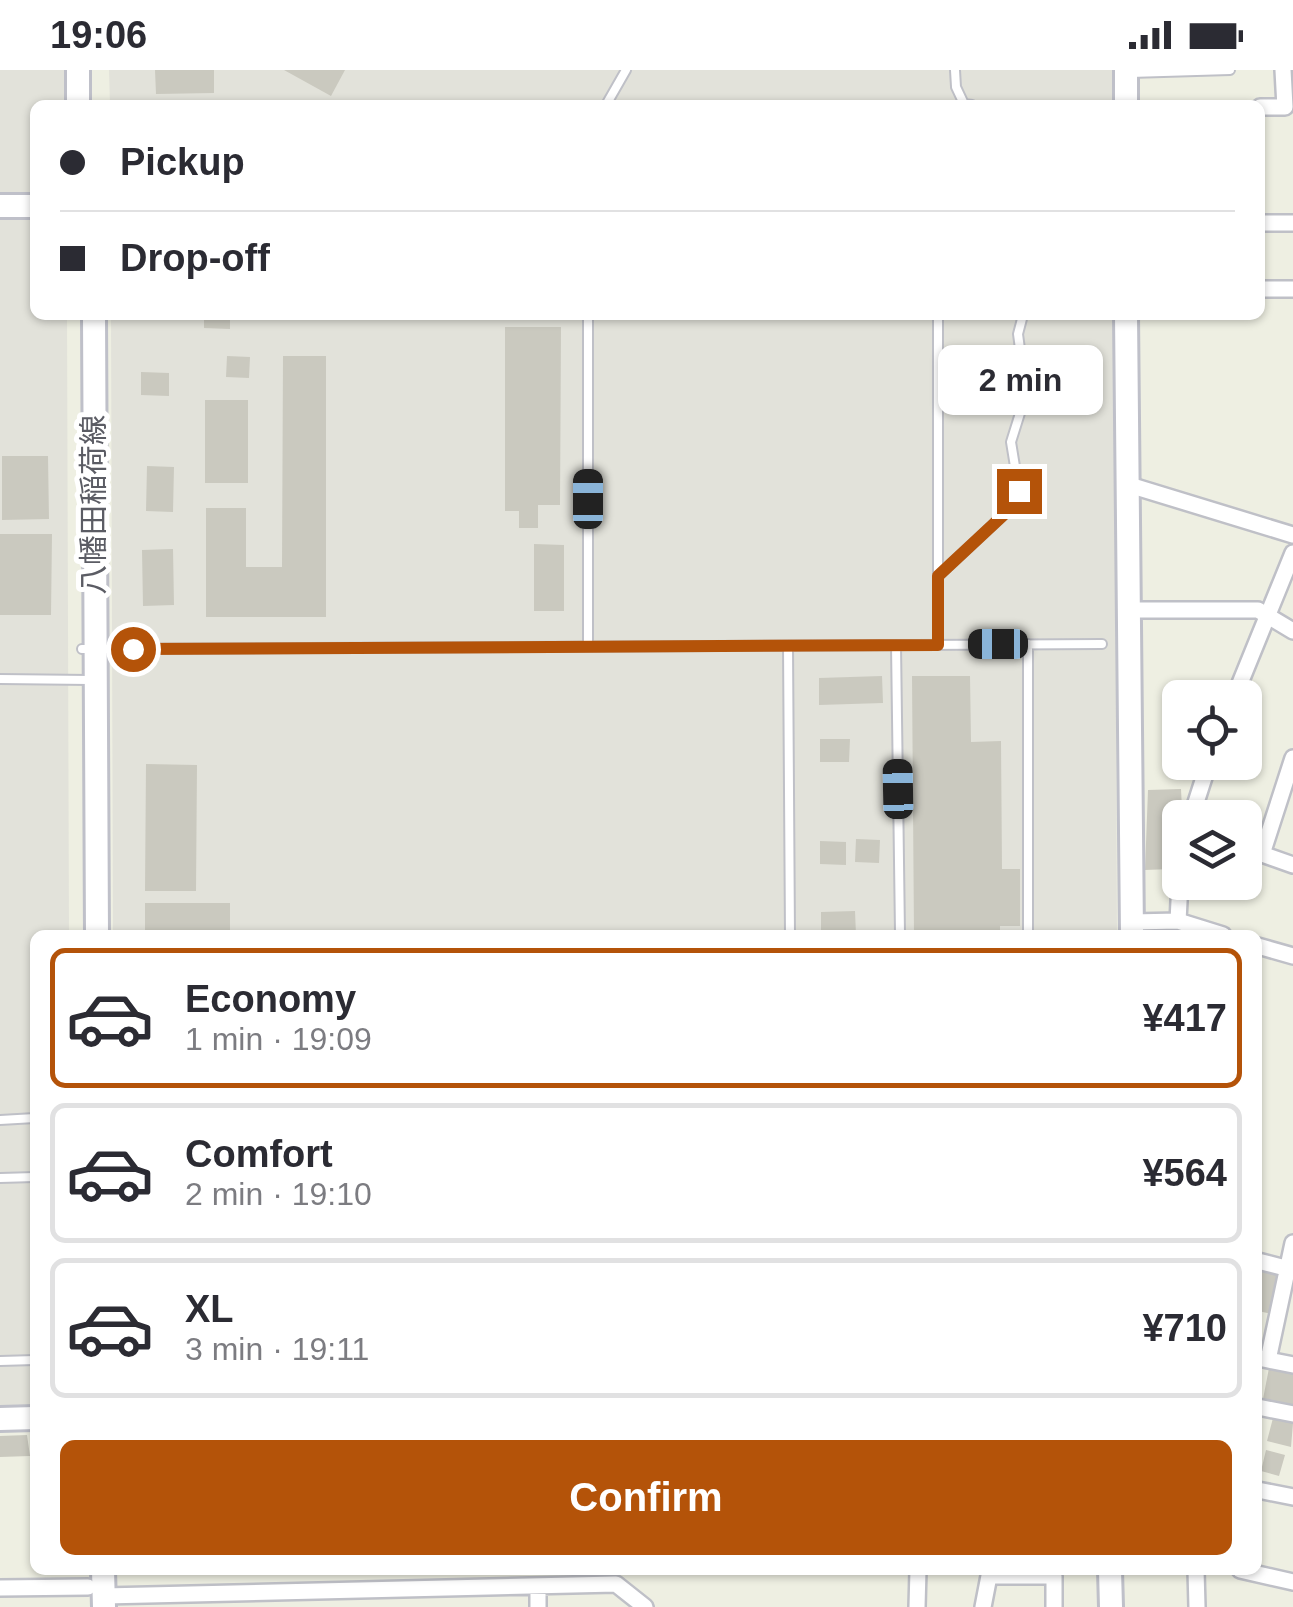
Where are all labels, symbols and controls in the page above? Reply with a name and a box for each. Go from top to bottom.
text: 19:06 [50,14,147,56]
text: Pickup [120,141,245,183]
text: Drop-off [120,237,270,279]
callout: 2 min [936,346,1102,416]
text: 2 min [979,362,1062,398]
street label: 八幡田稲荷線 [77,415,110,595]
car [573,469,603,529]
route end [997,469,1042,514]
route start [111,627,156,672]
car [968,629,1028,659]
map controls [1162,680,1262,900]
button: locate [1162,680,1262,780]
car [882,759,914,819]
button: layers [1162,800,1262,900]
icon: car [65,973,155,1063]
text: Economy [185,978,356,1020]
text: ¥417 [1142,997,1227,1039]
text: 1 min · 19:09 [185,1021,372,1057]
icon: car [65,1128,155,1218]
text: Comfort [185,1133,333,1175]
text: ¥564 [1142,1152,1227,1194]
text: 2 min · 19:10 [185,1176,372,1212]
icon: car [65,1283,155,1373]
text: XL [185,1288,234,1330]
text: ¥710 [1142,1307,1227,1349]
text: 3 min · 19:11 [185,1331,369,1367]
button: Confirm [60,1440,1232,1555]

